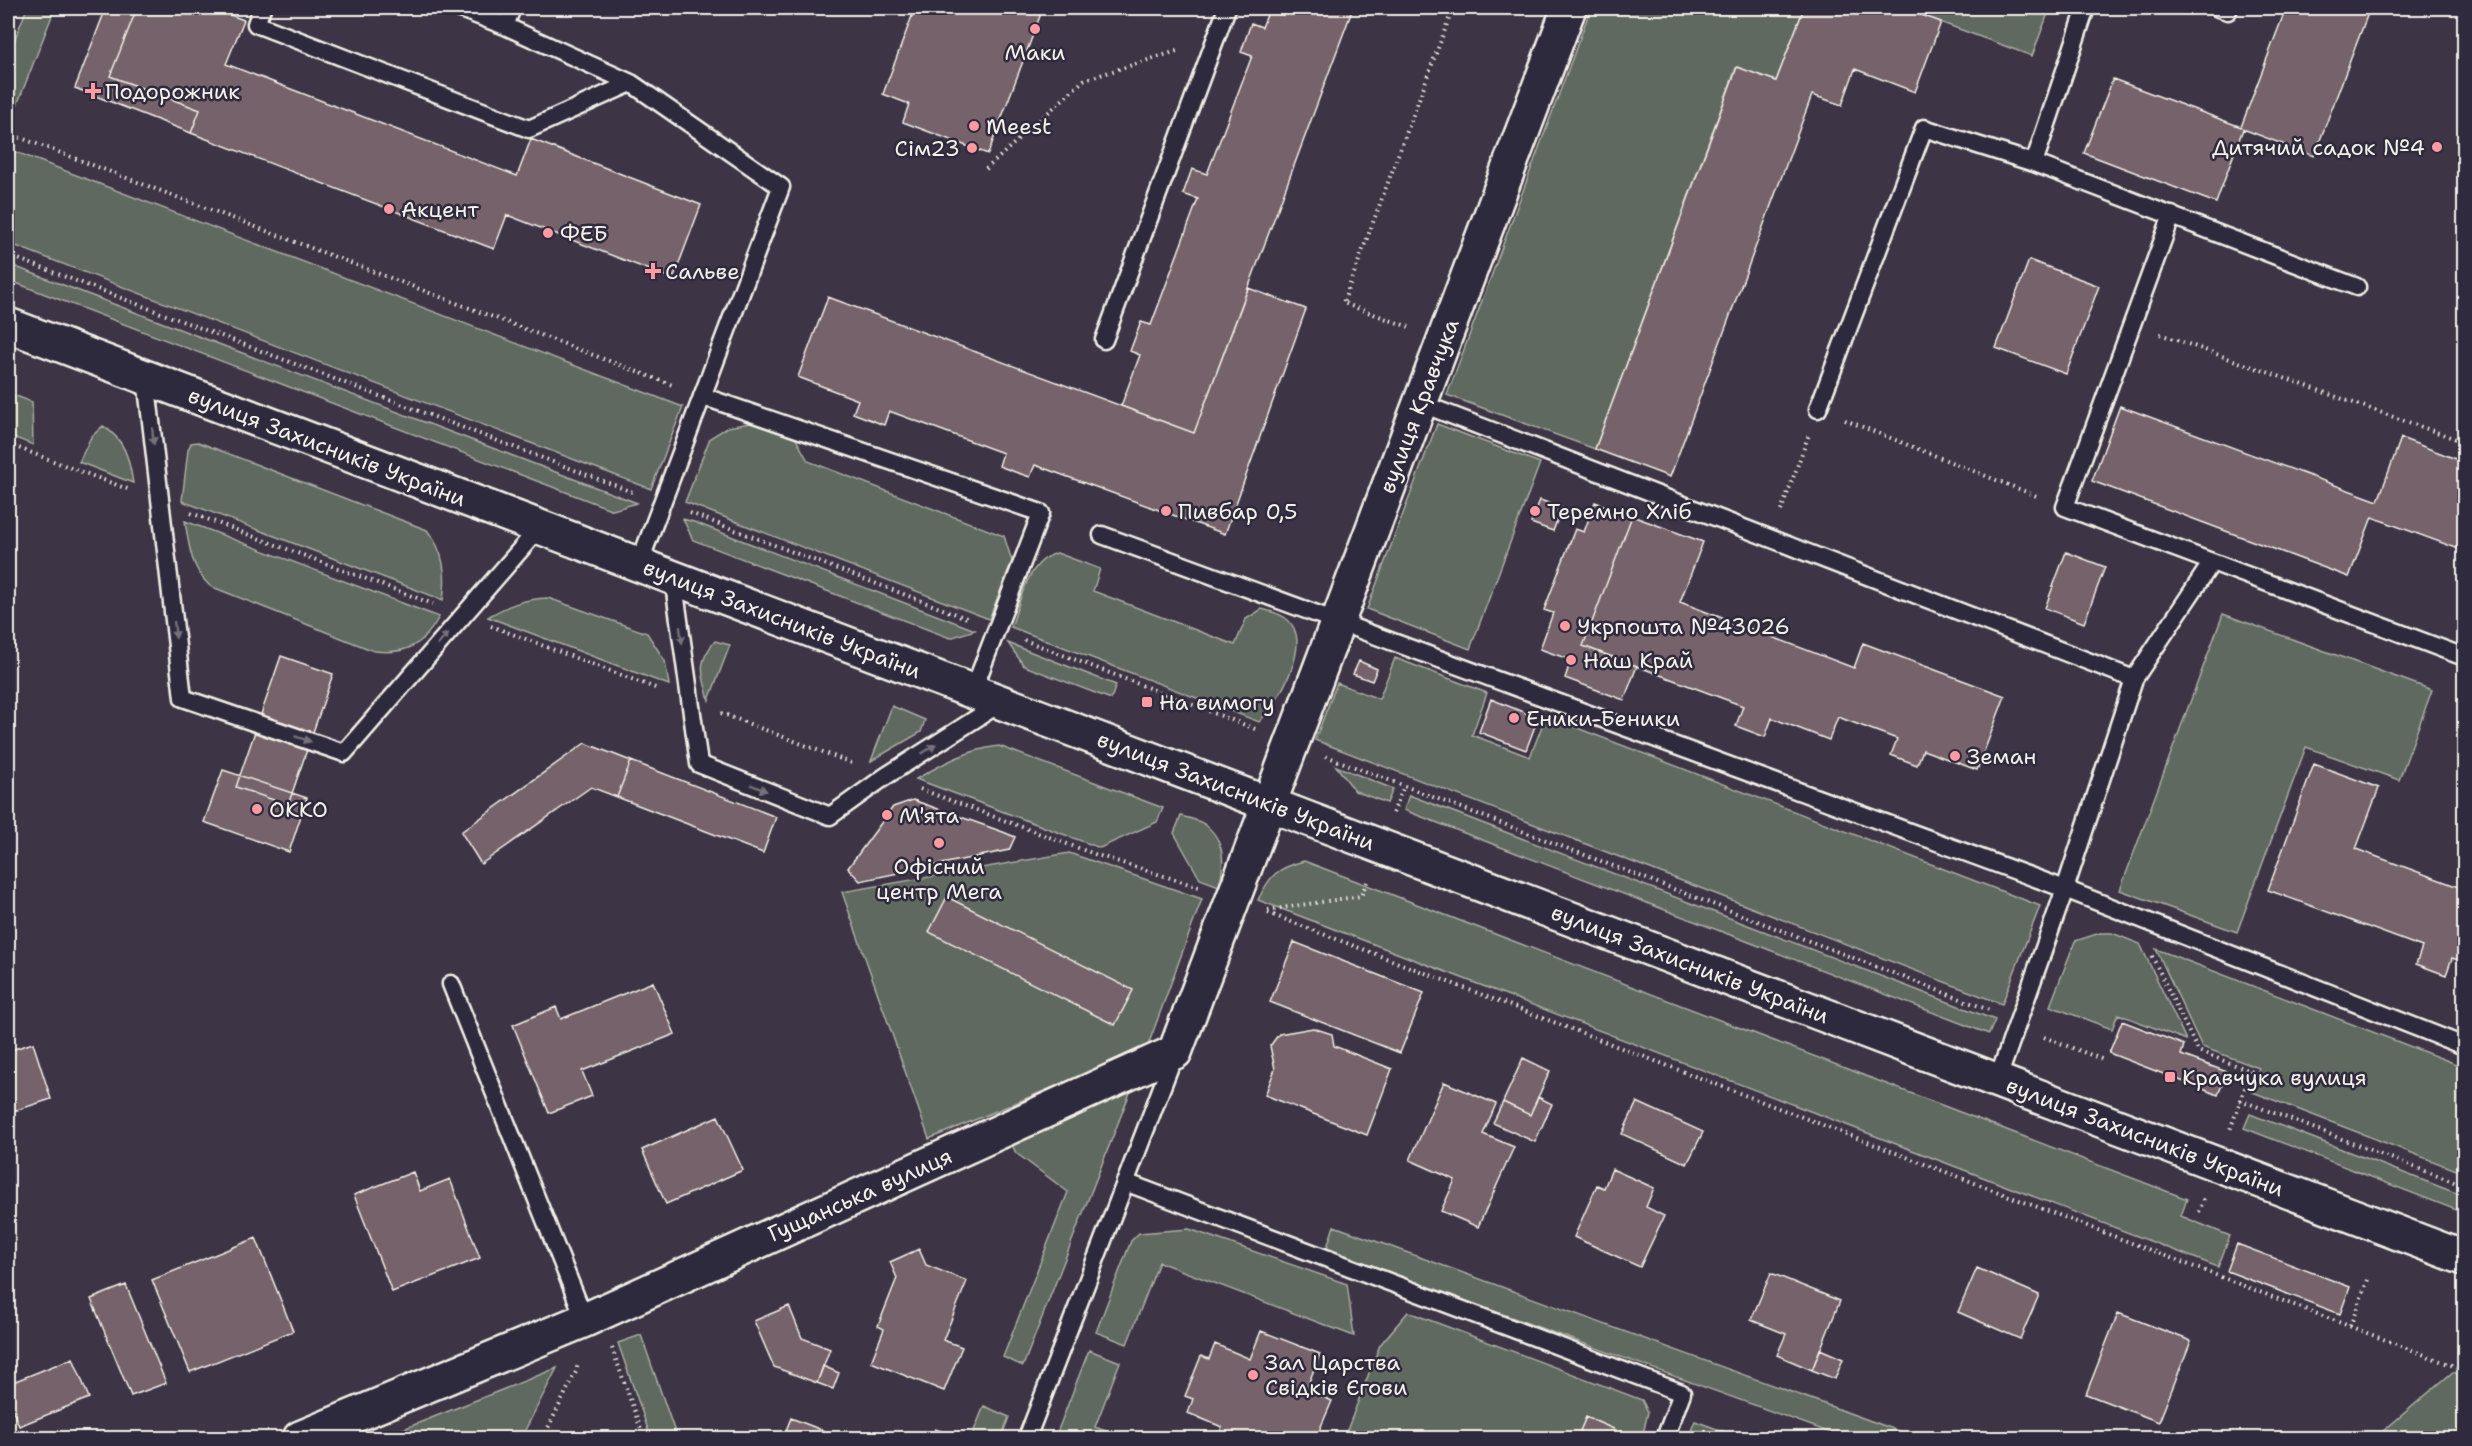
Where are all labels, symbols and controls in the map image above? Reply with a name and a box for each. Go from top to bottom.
marker: Маки [1028,22,1042,36]
place label: Маки [1005,38,1065,67]
place label: Подорожник [105,77,240,106]
marker: Подорожник [86,84,100,98]
place label: Meest [986,112,1052,141]
marker: Meest [967,119,981,133]
place label: Дитячий садок №4 [2212,133,2425,162]
place label: Сім23 [895,134,960,163]
marker: Дитячий садок №4 [2430,140,2444,154]
marker: Сім23 [965,141,979,155]
place label: Акцент [401,195,479,224]
marker: Акцент [382,202,396,216]
place label: ФЕБ [560,219,608,248]
marker: ФЕБ [541,226,555,240]
place label: Сальве [665,257,740,286]
marker: Сальве [646,264,660,278]
street label: вулиця Кравчука [1372,314,1466,497]
street label: вулиця Захисників України [184,381,470,513]
one-way arrow [148,427,158,446]
place label: Пивбар 0,5 [1178,497,1297,526]
place label: Теремно Хліб [1547,497,1692,526]
marker: Пивбар 0,5 [1159,504,1173,518]
marker: Теремно Хліб [1528,504,1542,518]
street label: вулиця Захисників України [639,553,925,685]
place label: Укрпошта №43026 [1577,612,1790,641]
marker: Укрпошта №43026 [1558,619,1572,633]
one-way arrow [170,621,180,640]
one-way arrow [677,626,686,645]
one-way arrow [436,632,449,647]
place label: Наш Край [1583,646,1693,675]
marker: Наш Край [1564,653,1578,667]
place label: На вимогу [1159,688,1275,717]
marker: На вимогу [1140,695,1154,709]
place label: Еники-Беники [1526,704,1680,733]
marker: Еники-Беники [1507,711,1521,725]
street label: вулиця Захисників України [1093,725,1379,857]
one-way arrow [294,735,312,744]
place label: Земан [1967,742,2036,771]
one-way arrow [920,743,937,754]
marker: Земан [1948,749,1962,763]
one-way arrow [751,783,769,793]
place label: ОККО [269,795,328,824]
place label: М'ята [899,801,960,830]
marker: ОККО [250,802,264,816]
marker: М'ята [880,808,894,822]
marker: Офісний центр Мега [932,836,946,850]
place label: Офісний центр Мега [876,852,1002,906]
street label: вулиця Захисників України [1547,898,1833,1030]
place label: Кравчука вулиця [2182,1063,2367,1092]
marker: Кравчука вулиця [2163,1070,2177,1084]
street label: вулиця Захисників України [2002,1071,2288,1203]
street label: Гущанська вулиця [763,1141,957,1249]
place label: Зал Царства Свідків Єгови [1265,1348,1407,1402]
marker: Зал Царства Свідків Єгови [1246,1368,1260,1382]

